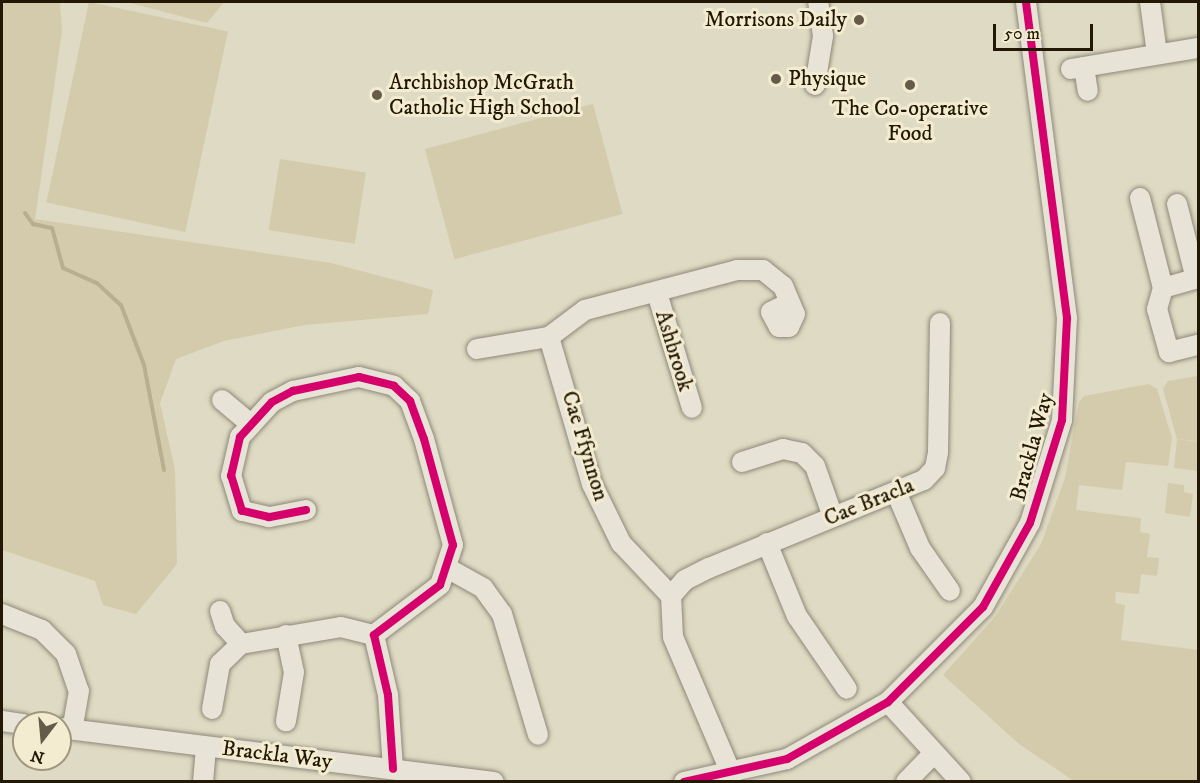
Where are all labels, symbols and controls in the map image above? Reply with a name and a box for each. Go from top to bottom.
place label: Morrisons Daily [705,7,847,33]
scale bar [996,12,1096,50]
marker: Morrisons Daily [852,13,866,27]
text: 50 m [1004,23,1040,45]
place label: Physique [788,66,866,92]
place label: Archbishop McGrath Catholic High School [389,69,580,120]
marker: Physique [769,72,783,86]
marker: The Co-operative Food [903,78,917,92]
marker: Archbishop McGrath Catholic High School [370,88,384,102]
place label: The Co-operative Food [832,95,988,146]
street label: Ashbrook [649,307,699,395]
street label: Cae Ffynnon [556,388,614,504]
street label: Brackla Way [1005,390,1059,504]
street label: Cae Bracla [820,472,918,532]
north arrow [12,711,72,771]
street label: Brackla Way [220,735,334,775]
text: N [29,745,47,768]

